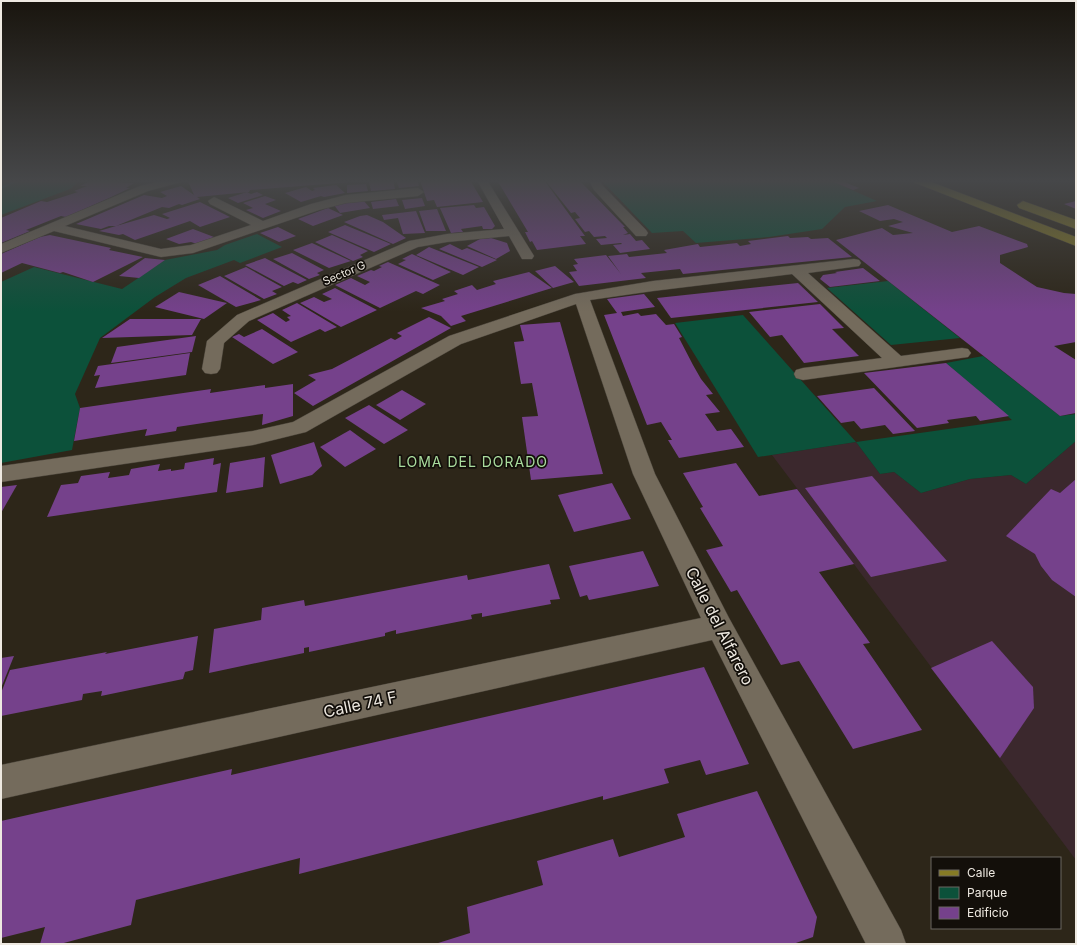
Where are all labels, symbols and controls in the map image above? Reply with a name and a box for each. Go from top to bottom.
street label: Sector G [320,258,368,288]
district label: LOMA DEL DORADO [398,453,548,470]
street label: Calle del Alfarero [682,564,758,688]
street label: Calle 74 F [321,686,399,722]
legend [931,857,1061,929]
text: Calle [967,865,995,880]
text: Parque [967,885,1007,900]
text: Edificio [967,905,1009,920]

